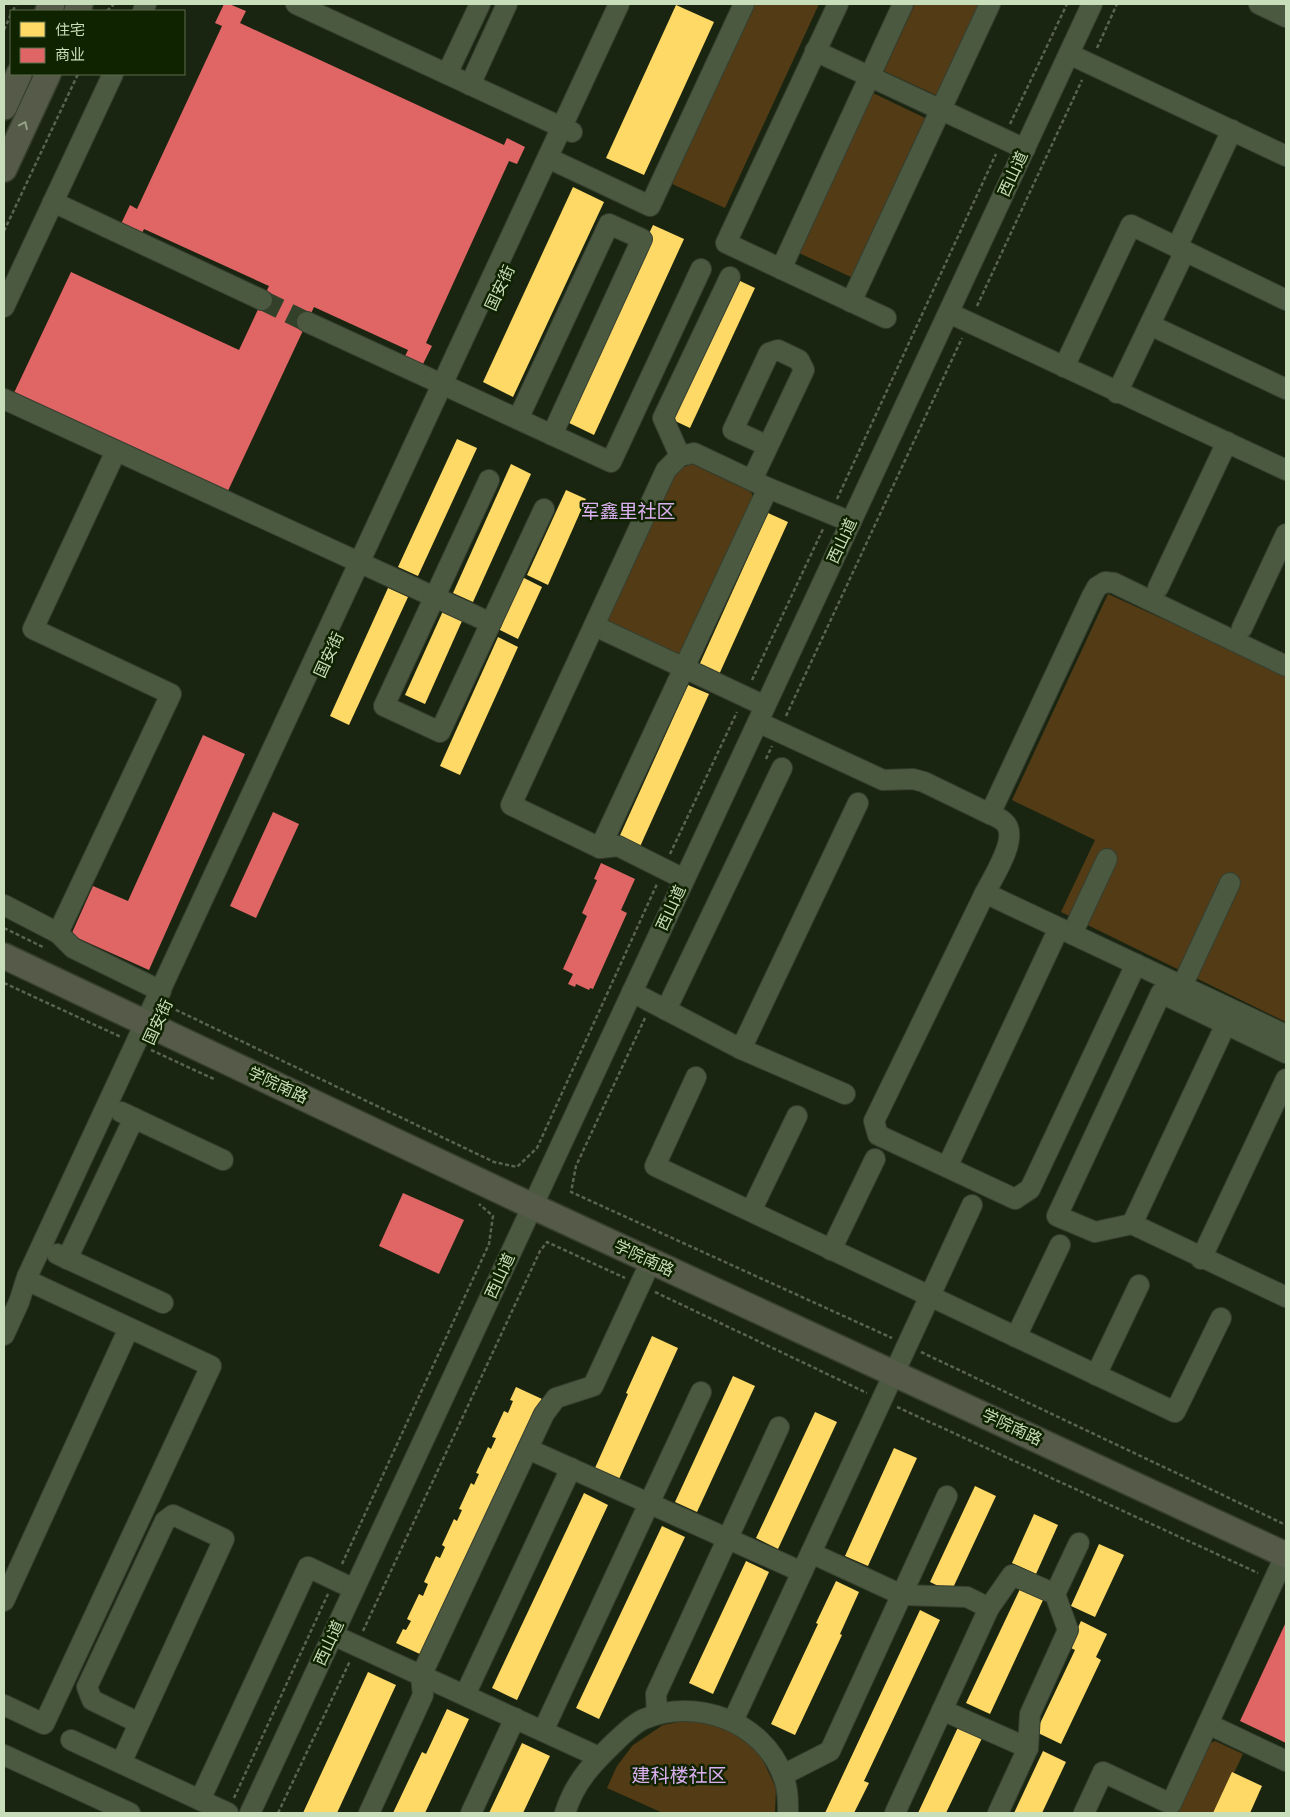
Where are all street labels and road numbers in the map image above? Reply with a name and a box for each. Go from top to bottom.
street label: 西山道 [994,148,1032,200]
street label: 国安街 [481,262,519,314]
street label: 西山道 [823,515,861,567]
street label: 国安街 [310,629,348,681]
street label: 西山道 [652,882,690,934]
street label: 国安街 [139,996,177,1048]
street label: 学院南路 [245,1063,311,1107]
street label: 学院南路 [611,1236,677,1280]
street label: 西山道 [481,1250,519,1302]
street label: 学院南路 [979,1405,1045,1449]
street label: 西山道 [310,1617,348,1669]

